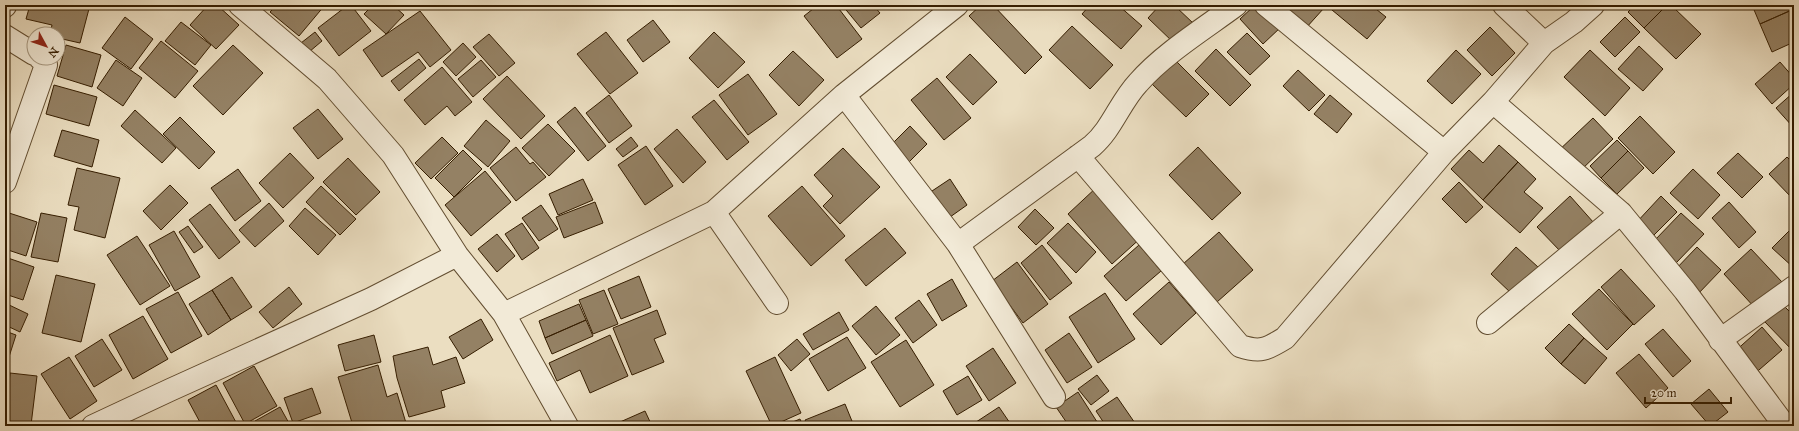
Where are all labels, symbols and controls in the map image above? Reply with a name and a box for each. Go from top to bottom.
north arrow [26,26,66,66]
text: N [45,44,61,60]
scale bar [1645,379,1731,405]
text: 20 m [1651,386,1677,400]

